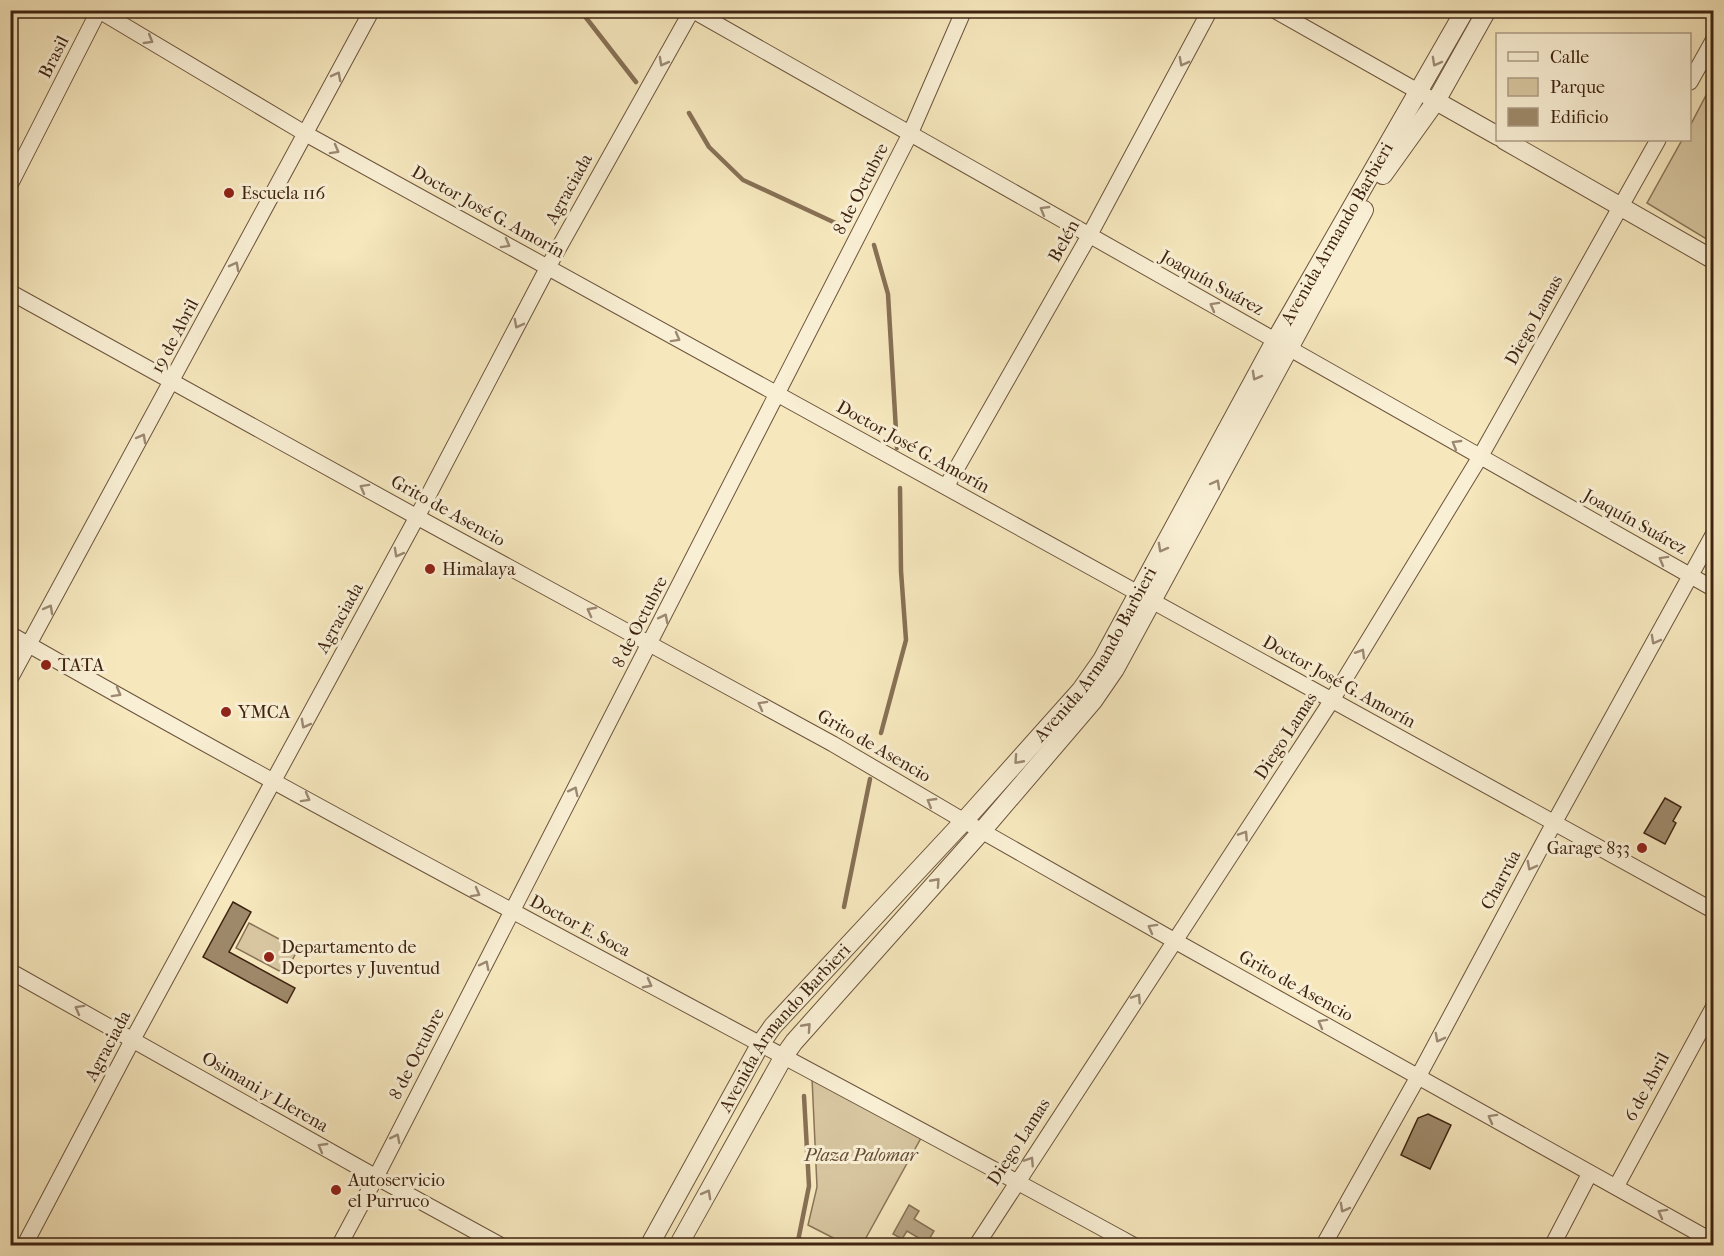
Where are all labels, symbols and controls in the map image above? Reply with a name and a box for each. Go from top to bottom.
street label: Brasil [35,32,73,82]
one-way arrow [143,33,153,45]
legend [1496,33,1691,141]
text: Calle [1550,47,1589,68]
one-way arrow [659,55,670,66]
one-way arrow [1432,55,1444,66]
one-way arrow [1179,56,1190,66]
one-way arrow [330,72,341,82]
text: Parque [1550,77,1605,98]
text: Edificio [1550,107,1608,128]
street label: Avenida Armando Barbieri [1276,138,1398,329]
street label: 8 de Octubre [829,140,893,238]
one-way arrow [329,143,339,154]
street label: Agraciada [541,150,597,229]
street label: Doctor José G. Amorín [408,161,569,263]
place label: Escuela 116 [241,183,325,204]
marker: Escuela 116 [222,186,236,200]
one-way arrow [1040,206,1050,217]
street label: Belén [1044,216,1084,266]
one-way arrow [499,237,510,248]
street label: Joaquín Suárez [1155,245,1267,320]
one-way arrow [228,262,239,272]
street label: Diego Lamas [1501,271,1567,369]
street label: 19 de Abril [147,295,203,377]
one-way arrow [1209,302,1220,313]
one-way arrow [514,318,525,328]
one-way arrow [670,331,681,342]
one-way arrow [1252,370,1263,381]
street label: Doctor José G. Amorín [833,396,994,498]
one-way arrow [135,434,146,444]
one-way arrow [1452,439,1462,451]
street label: Grito de Asencio [387,471,509,551]
one-way arrow [1209,480,1220,490]
one-way arrow [360,484,370,495]
street label: Joaquín Suárez [1578,484,1690,559]
one-way arrow [1158,541,1169,552]
one-way arrow [394,546,405,557]
one-way arrow [1658,556,1669,567]
place label: Himalaya [442,559,516,580]
marker: Himalaya [423,562,437,576]
street label: Avenida Armando Barbieri [1029,563,1161,747]
street label: 8 de Octubre [608,573,672,671]
street label: Agraciada [312,579,368,658]
one-way arrow [42,605,53,615]
one-way arrow [587,607,597,618]
one-way arrow [656,613,668,624]
street label: Doctor José G. Amorín [1259,631,1420,733]
one-way arrow [1651,634,1662,644]
one-way arrow [1353,649,1365,659]
place label: TATA [58,655,105,676]
marker: TATA [39,658,53,672]
one-way arrow [110,686,121,697]
street label: Diego Lamas [1250,688,1322,783]
one-way arrow [758,700,768,712]
place label: YMCA [237,702,291,723]
marker: YMCA [219,705,233,719]
street label: Grito de Asencio [814,705,934,787]
one-way arrow [301,717,312,728]
one-way arrow [1014,753,1025,764]
one-way arrow [567,787,578,798]
one-way arrow [299,791,310,802]
one-way arrow [927,798,937,809]
one-way arrow [1237,831,1248,842]
place label: Garage 833 [1547,838,1630,859]
marker: Garage 833 [1635,841,1649,855]
street label: Charrúa [1477,846,1526,913]
one-way arrow [1527,860,1538,870]
one-way arrow [929,878,940,889]
one-way arrow [470,886,480,897]
street label: Doctor E. Soca [526,891,634,962]
one-way arrow [1148,924,1158,935]
place label: Departamento de Deportes y Juventud [281,937,440,979]
street label: Avenida Armando Barbieri [714,939,855,1116]
street label: Grito de Asencio [1235,946,1357,1026]
marker: Departamento de Deportes y Juventud [262,950,276,964]
one-way arrow [478,960,489,971]
one-way arrow [642,977,653,988]
one-way arrow [1130,994,1141,1005]
one-way arrow [75,1005,85,1016]
street label: 8 de Octubre [385,1005,449,1103]
street label: Agraciada [80,1006,136,1086]
one-way arrow [1318,1019,1328,1030]
one-way arrow [800,1024,811,1034]
one-way arrow [1435,1032,1446,1042]
street label: Osimani y Llerena [198,1047,332,1137]
street label: 6 de Abril [1620,1049,1674,1125]
street label: Diego Lamas [983,1094,1055,1189]
one-way arrow [1488,1114,1498,1125]
one-way arrow [389,1134,400,1145]
one-way arrow [318,1142,328,1154]
park label: Plaza Palomar [803,1145,920,1166]
one-way arrow [1022,1156,1033,1167]
place label: Autoservicio el Purruco [347,1170,445,1212]
marker: Autoservicio el Purruco [329,1183,343,1197]
one-way arrow [700,1190,711,1201]
one-way arrow [1340,1202,1351,1212]
one-way arrow [1658,1209,1669,1220]

